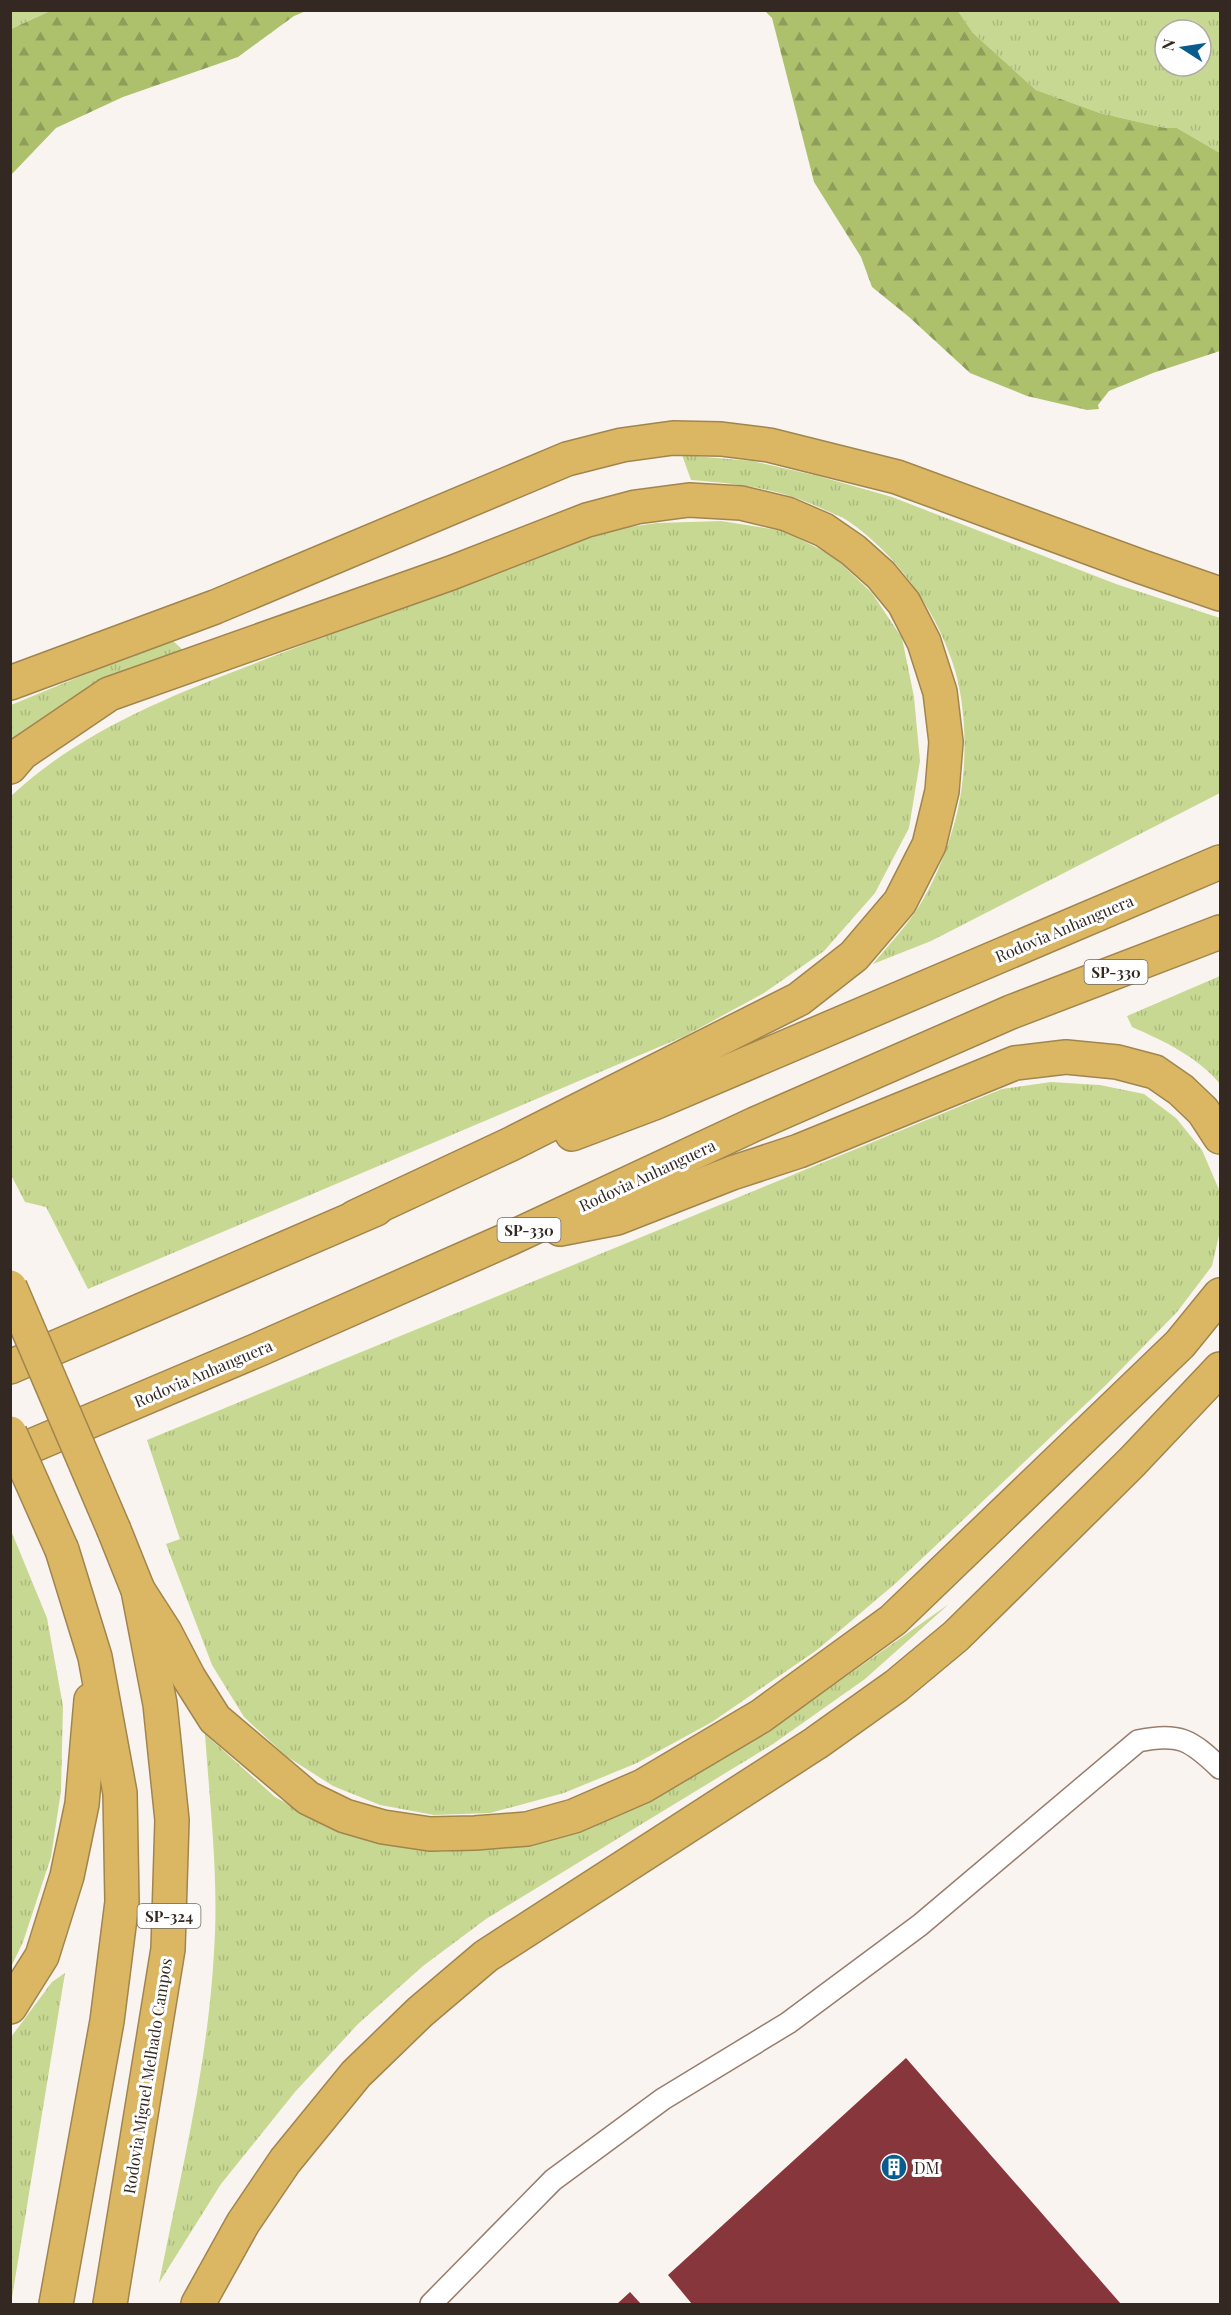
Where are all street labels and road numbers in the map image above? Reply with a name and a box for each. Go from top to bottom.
street label: Rodovia Anhanguera [992,889,1136,967]
road number: SP-330 [1084,960,1148,984]
street label: Rodovia Anhanguera [575,1134,719,1216]
road number: SP-330 [498,1218,560,1242]
street label: Rodovia Anhanguera [131,1334,275,1412]
road number: SP-324 [138,1904,201,1928]
street label: Rodovia Miguel Melhado Campos [118,1957,176,2195]

